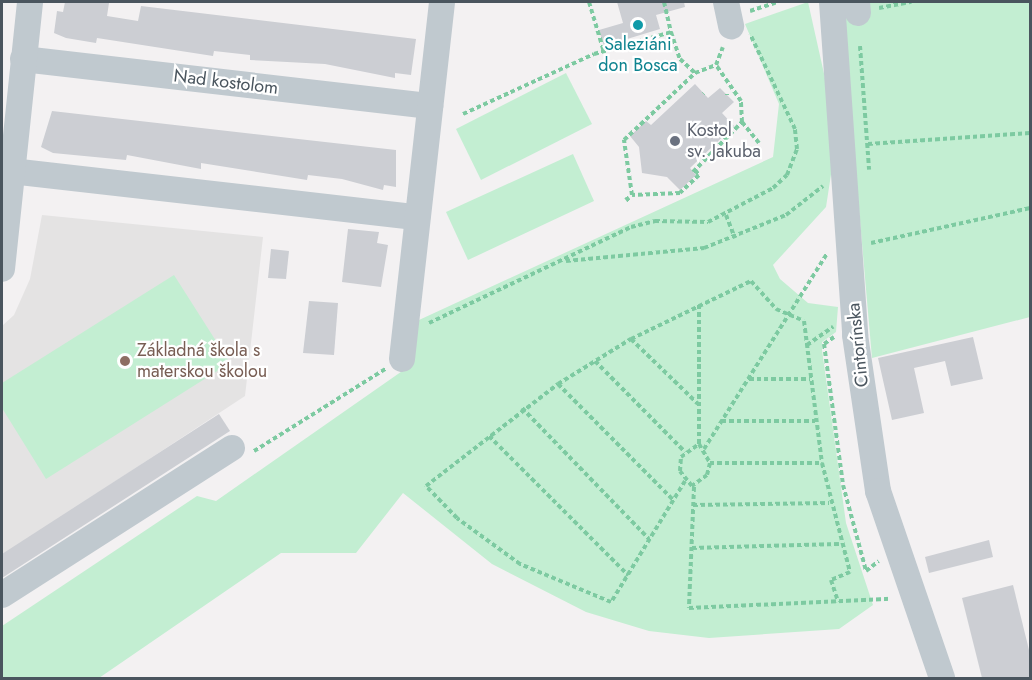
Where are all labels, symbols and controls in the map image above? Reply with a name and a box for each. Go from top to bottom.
marker: Saleziáni don Bosca [631,18,645,32]
place label: Saleziáni don Bosca [598,34,678,76]
street label: Nad kostolom [172,65,280,99]
place label: Kostol sv. Jakuba [687,120,761,162]
marker: Kostol sv. Jakuba [668,134,682,148]
street label: Cintorínska [843,302,873,388]
place label: Základná škola s materskou školou [137,340,267,382]
marker: Základná škola s materskou školou [118,354,132,368]

